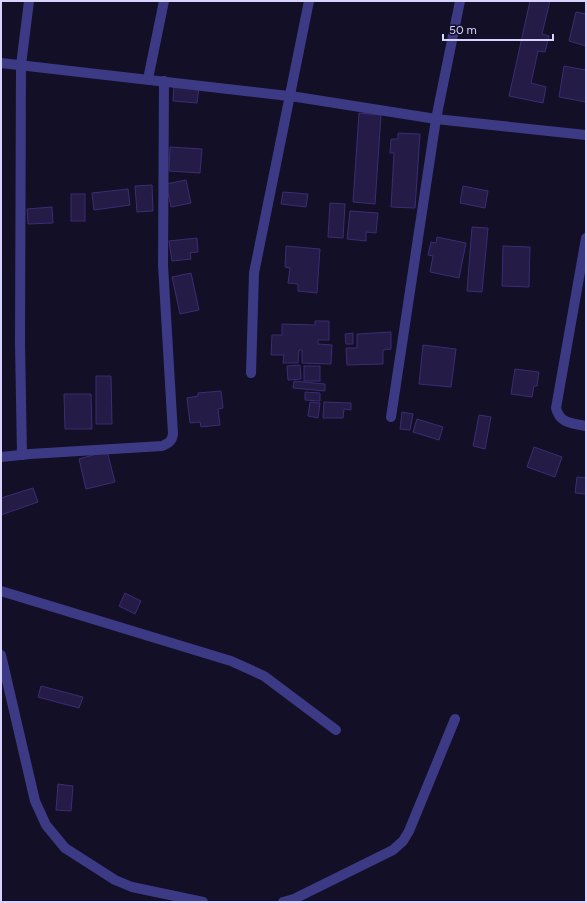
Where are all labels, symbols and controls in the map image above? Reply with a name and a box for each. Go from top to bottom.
scale bar [443,16,553,42]
text: 50 m [449,23,477,37]

